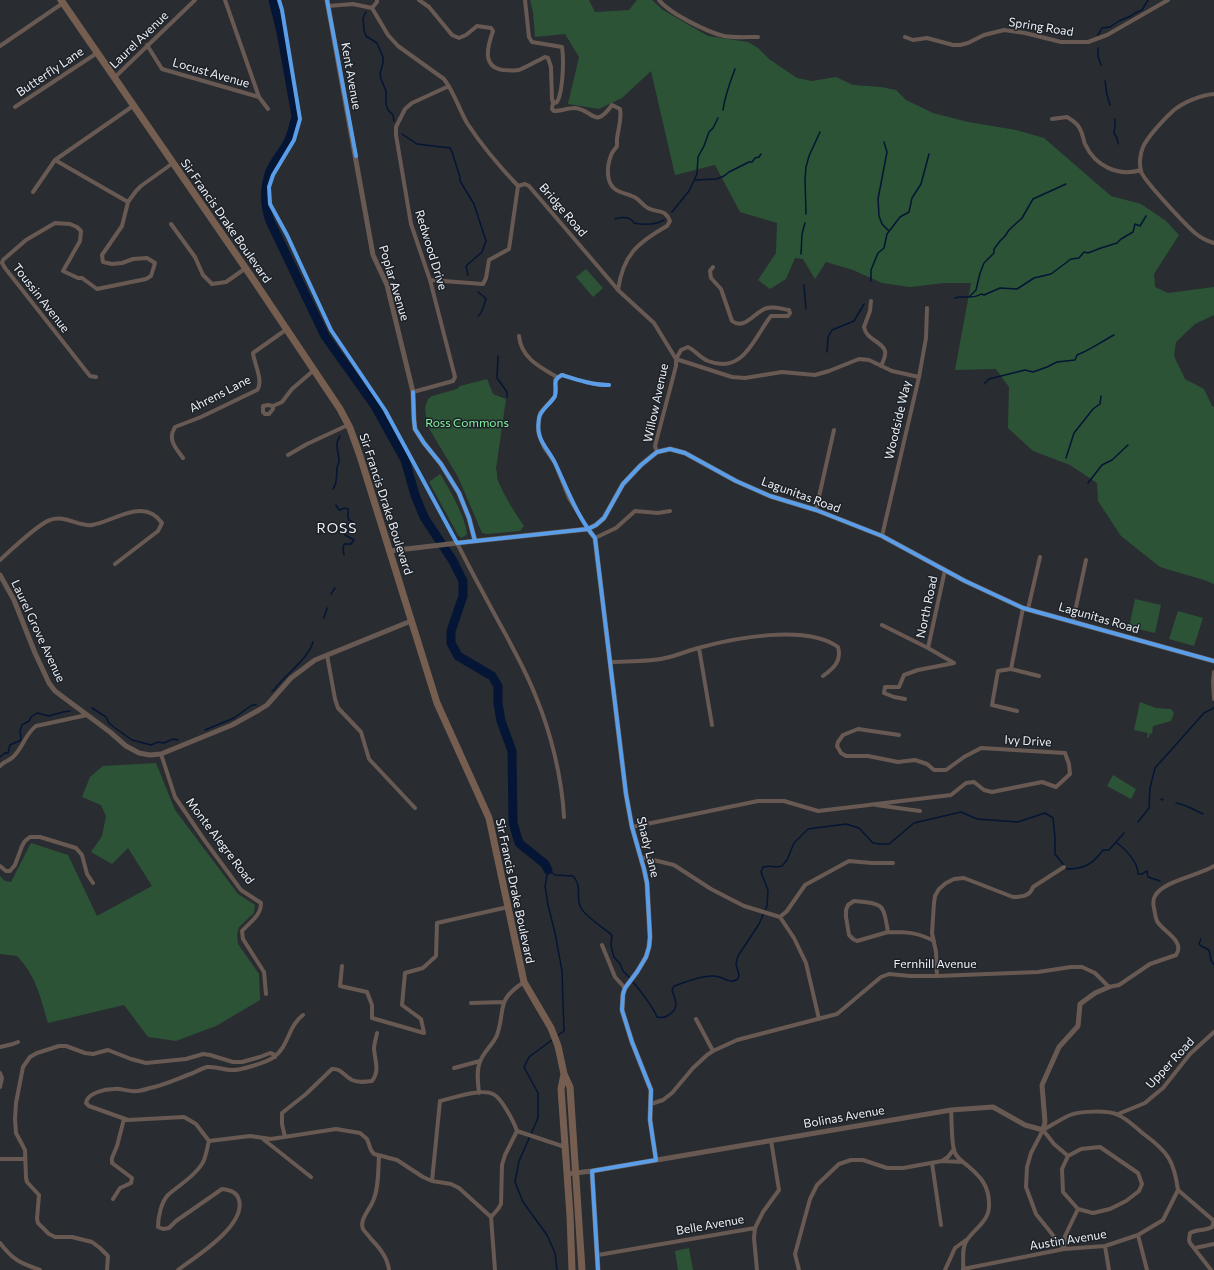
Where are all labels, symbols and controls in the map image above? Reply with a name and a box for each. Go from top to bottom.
street label: Laurel Avenue [107,8,171,72]
street label: Spring Road [1007,15,1075,39]
street label: Kent Avenue [338,41,364,111]
street label: Butterfly Lane [14,44,86,100]
street label: Locust Avenue [171,55,251,91]
street label: Sir Francis Drake Boulevard [178,156,274,286]
street label: Bridge Road [536,181,590,239]
street label: Redwood Drive [412,208,450,292]
street label: Poplar Avenue [376,244,412,322]
street label: Toussin Avenue [10,261,72,335]
street label: Willow Avenue [641,362,671,444]
street label: Ahrens Lane [187,372,253,416]
street label: Woodside Way [882,379,914,461]
park label: Ross Commons [425,416,509,430]
street label: Sir Francis Drake Boulevard [356,431,416,577]
street label: Lagunitas Road [759,474,843,516]
district label: ROSS [316,520,358,536]
street label: North Road [913,575,941,639]
street label: Laurel Grove Avenue [8,578,68,684]
street label: Lagunitas Road [1057,600,1141,636]
street label: Ivy Drive [1004,733,1052,749]
street label: Monte Alegre Road [183,795,257,887]
street label: Shady Lane [634,815,662,879]
street label: Sir Francis Drake Boulevard [493,817,537,965]
street label: Fernhill Avenue [894,957,976,971]
street label: Upper Road [1143,1035,1197,1091]
street label: Bolinas Avenue [802,1103,886,1131]
street label: Belle Avenue [675,1212,745,1238]
street label: Austin Avenue [1029,1227,1107,1253]

